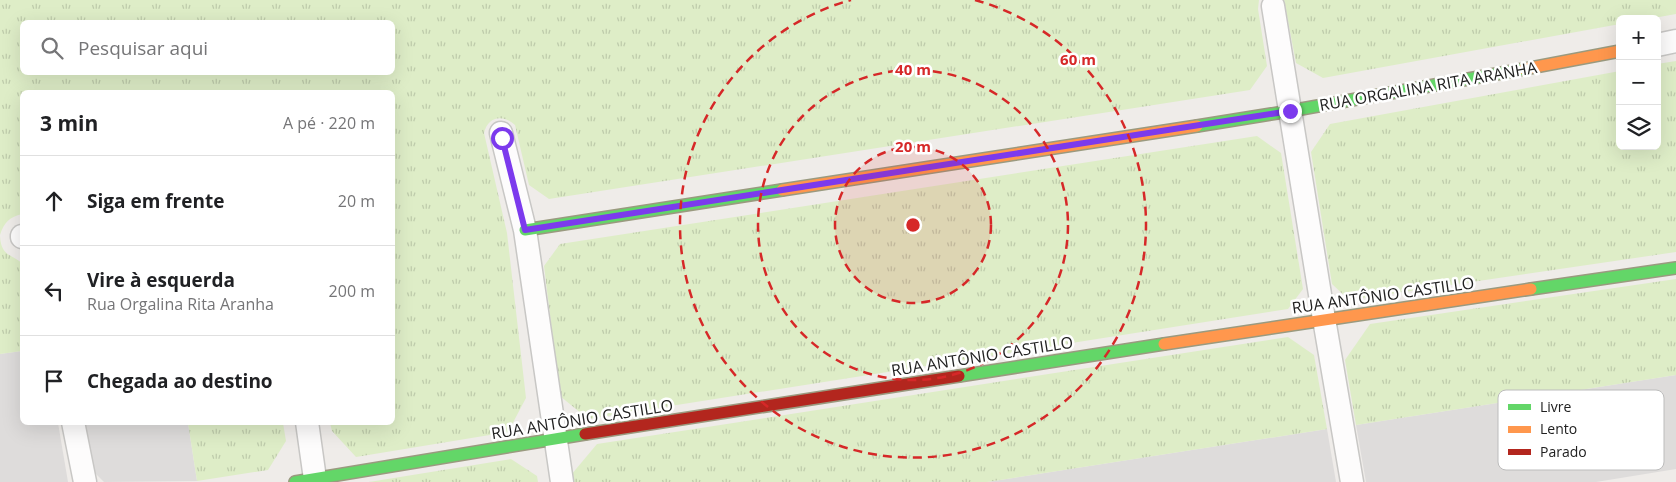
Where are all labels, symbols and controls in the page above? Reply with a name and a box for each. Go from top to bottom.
map controls [1616,15,1661,150]
button: + [1616,15,1661,60]
search box [20,20,395,75]
icon: search [38,34,66,62]
text: Pesquisar aqui [78,35,208,61]
text: 60 m [1060,49,1096,69]
street label: RUA ORGALINA RITA ARANHA [1317,56,1539,116]
text: 40 m [895,59,931,79]
button: − [1616,60,1661,105]
route end [1279,100,1302,123]
button: layers [1616,105,1661,150]
text: 3 min [40,109,98,137]
text: A pé · 220 m [283,112,375,134]
route start [491,127,514,150]
text: 20 m [895,136,931,156]
icon: ahead [40,187,68,215]
text: Siga em frente [87,188,224,214]
text: 20 m [338,190,375,212]
centre of rings [904,216,922,234]
text: Vire à esquerda [87,267,235,293]
street label: RUA ANTÔNIO CASTILLO [1290,271,1476,319]
icon: left [40,277,68,305]
text: 200 m [329,280,375,302]
text: Rua Orgalina Rita Aranha [87,293,274,315]
street label: RUA ANTÔNIO CASTILLO [890,331,1074,381]
icon: arrive [40,367,68,395]
text: Chegada ao destino [87,368,273,394]
legend [1498,390,1664,470]
street label: RUA ANTÔNIO CASTILLO [490,394,674,444]
text: Livre [1540,397,1572,416]
text: Lento [1540,419,1577,438]
text: Parado [1540,442,1587,461]

